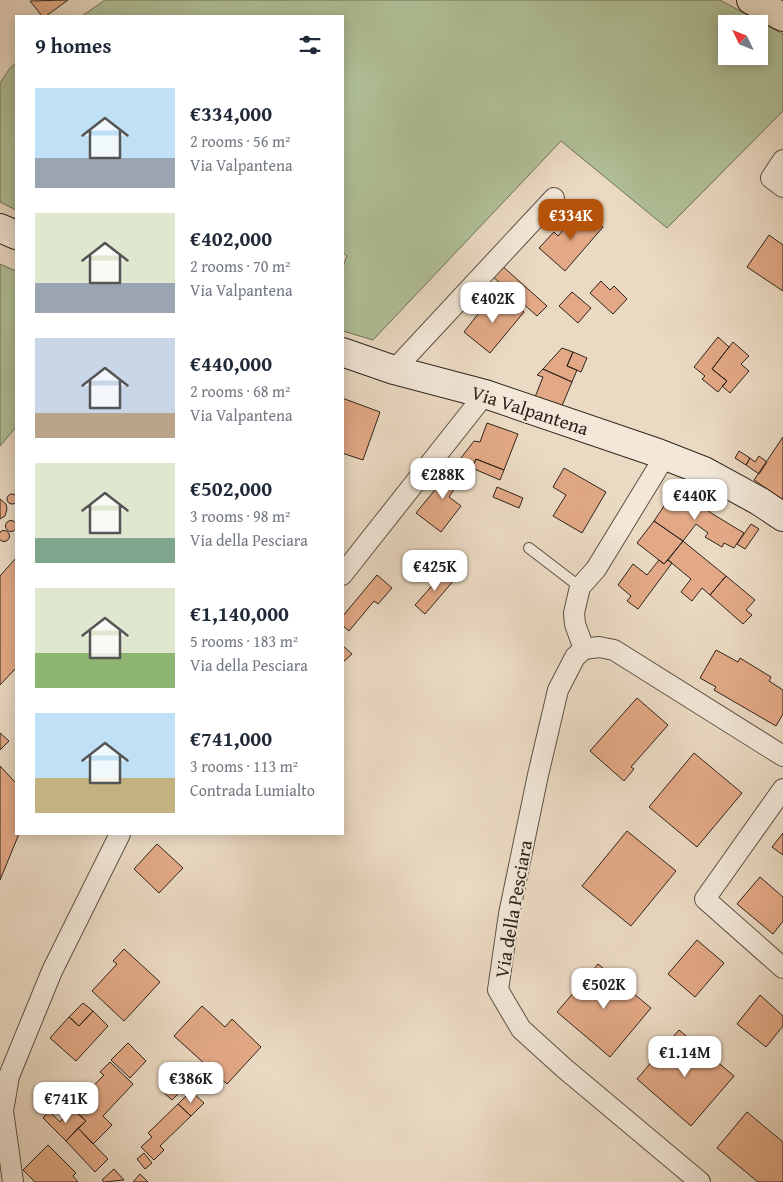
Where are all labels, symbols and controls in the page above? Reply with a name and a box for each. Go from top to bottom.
north arrow [718,15,768,65]
map controls [718,15,768,65]
text: 9 homes [35,30,111,61]
icon: filters [296,31,324,59]
text: €334,000 [190,98,272,129]
icon: home [75,108,135,168]
text: 2 rooms · 56 m² [190,129,290,153]
text: Via Valpantena [190,153,293,177]
pin: €334K [536,198,606,241]
text: €334K [549,203,593,227]
text: €402,000 [190,223,272,254]
icon: home [75,233,135,293]
text: 2 rooms · 70 m² [190,254,290,278]
text: Via Valpantena [190,278,293,302]
pin: €402K [458,282,528,324]
text: €402K [471,286,515,310]
text: €440,000 [190,348,272,379]
icon: home [75,358,135,418]
street label: Via Valpantena [468,378,592,442]
text: 2 rooms · 68 m² [190,379,290,403]
text: Via Valpantena [190,403,293,427]
pin: €288K [408,458,478,500]
text: €288K [421,462,465,486]
text: €502,000 [190,473,272,504]
pin: €440K [660,478,730,521]
icon: home [75,483,135,543]
text: €440K [673,483,717,507]
text: 3 rooms · 98 m² [190,504,290,528]
text: Via della Pesciara [190,528,308,552]
pin: €425K [400,550,470,592]
text: €425K [413,554,457,578]
text: €1,140,000 [190,598,289,629]
icon: home [75,608,135,668]
text: 5 rooms · 183 m² [190,629,298,653]
text: Via della Pesciara [190,653,308,677]
text: €741,000 [190,723,272,754]
icon: home [75,733,135,793]
text: 3 rooms · 113 m² [190,754,298,778]
text: Contrada Lumialto [190,778,315,802]
street label: Via della Pesciara [487,838,539,980]
pin: €502K [569,968,639,1010]
text: €502K [582,972,626,996]
pin: €1.14M [644,1036,726,1078]
text: €1.14M [659,1040,711,1064]
pin: €386K [156,1062,226,1104]
text: €386K [169,1066,213,1090]
pin: €741K [31,1082,101,1124]
text: €741K [44,1086,88,1110]

